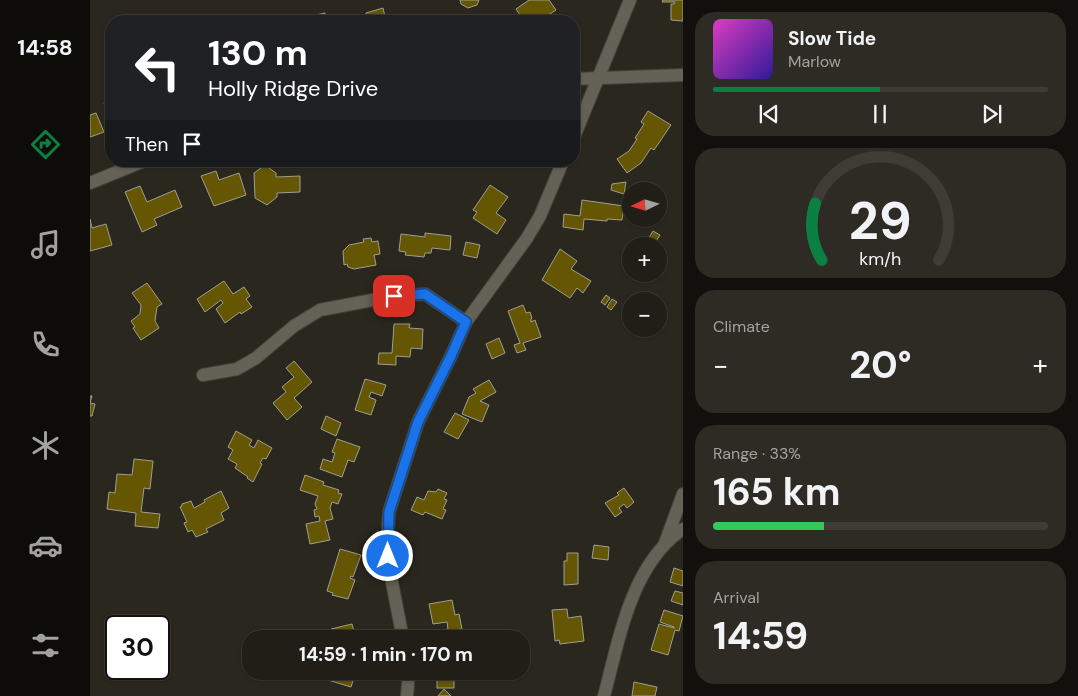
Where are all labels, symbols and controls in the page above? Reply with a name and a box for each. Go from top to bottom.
text: Slow Tide [788,26,876,51]
text: 130 m [208,30,308,76]
text: 14:58 [17,33,73,62]
icon: left [125,35,190,100]
text: Marlow [788,51,841,72]
text: Holly Ridge Drive [208,74,378,103]
icon: previous [755,100,783,128]
icon: pause [866,100,894,128]
icon: next [978,100,1006,128]
icon: directions [28,127,63,162]
icon: arrive [178,130,206,158]
text: Then [125,132,168,157]
north arrow [622,182,668,228]
map controls [622,182,667,337]
text: 29 [849,187,912,255]
icon: music [28,227,63,262]
button: + [622,237,667,282]
text: km/h [859,247,902,271]
pin [373,275,415,317]
icon: arrive [380,282,408,310]
button: − [622,292,667,337]
text: Climate [713,316,770,337]
icon: phone [28,327,63,362]
text: 20° [849,340,912,390]
text: − [713,347,728,384]
text: + [1033,347,1048,384]
icon: climate [28,428,63,463]
text: Range · 33% [713,443,801,464]
text: 165 km [713,467,840,517]
icon: car [28,528,63,563]
position arrow [361,529,413,581]
text: Arrival [713,587,760,608]
text: 14:59 [713,611,808,661]
speed limit sign: 30 [105,615,170,680]
icon: filters [28,628,63,663]
text: 14:59 · 1 min · 170 m [299,642,473,667]

